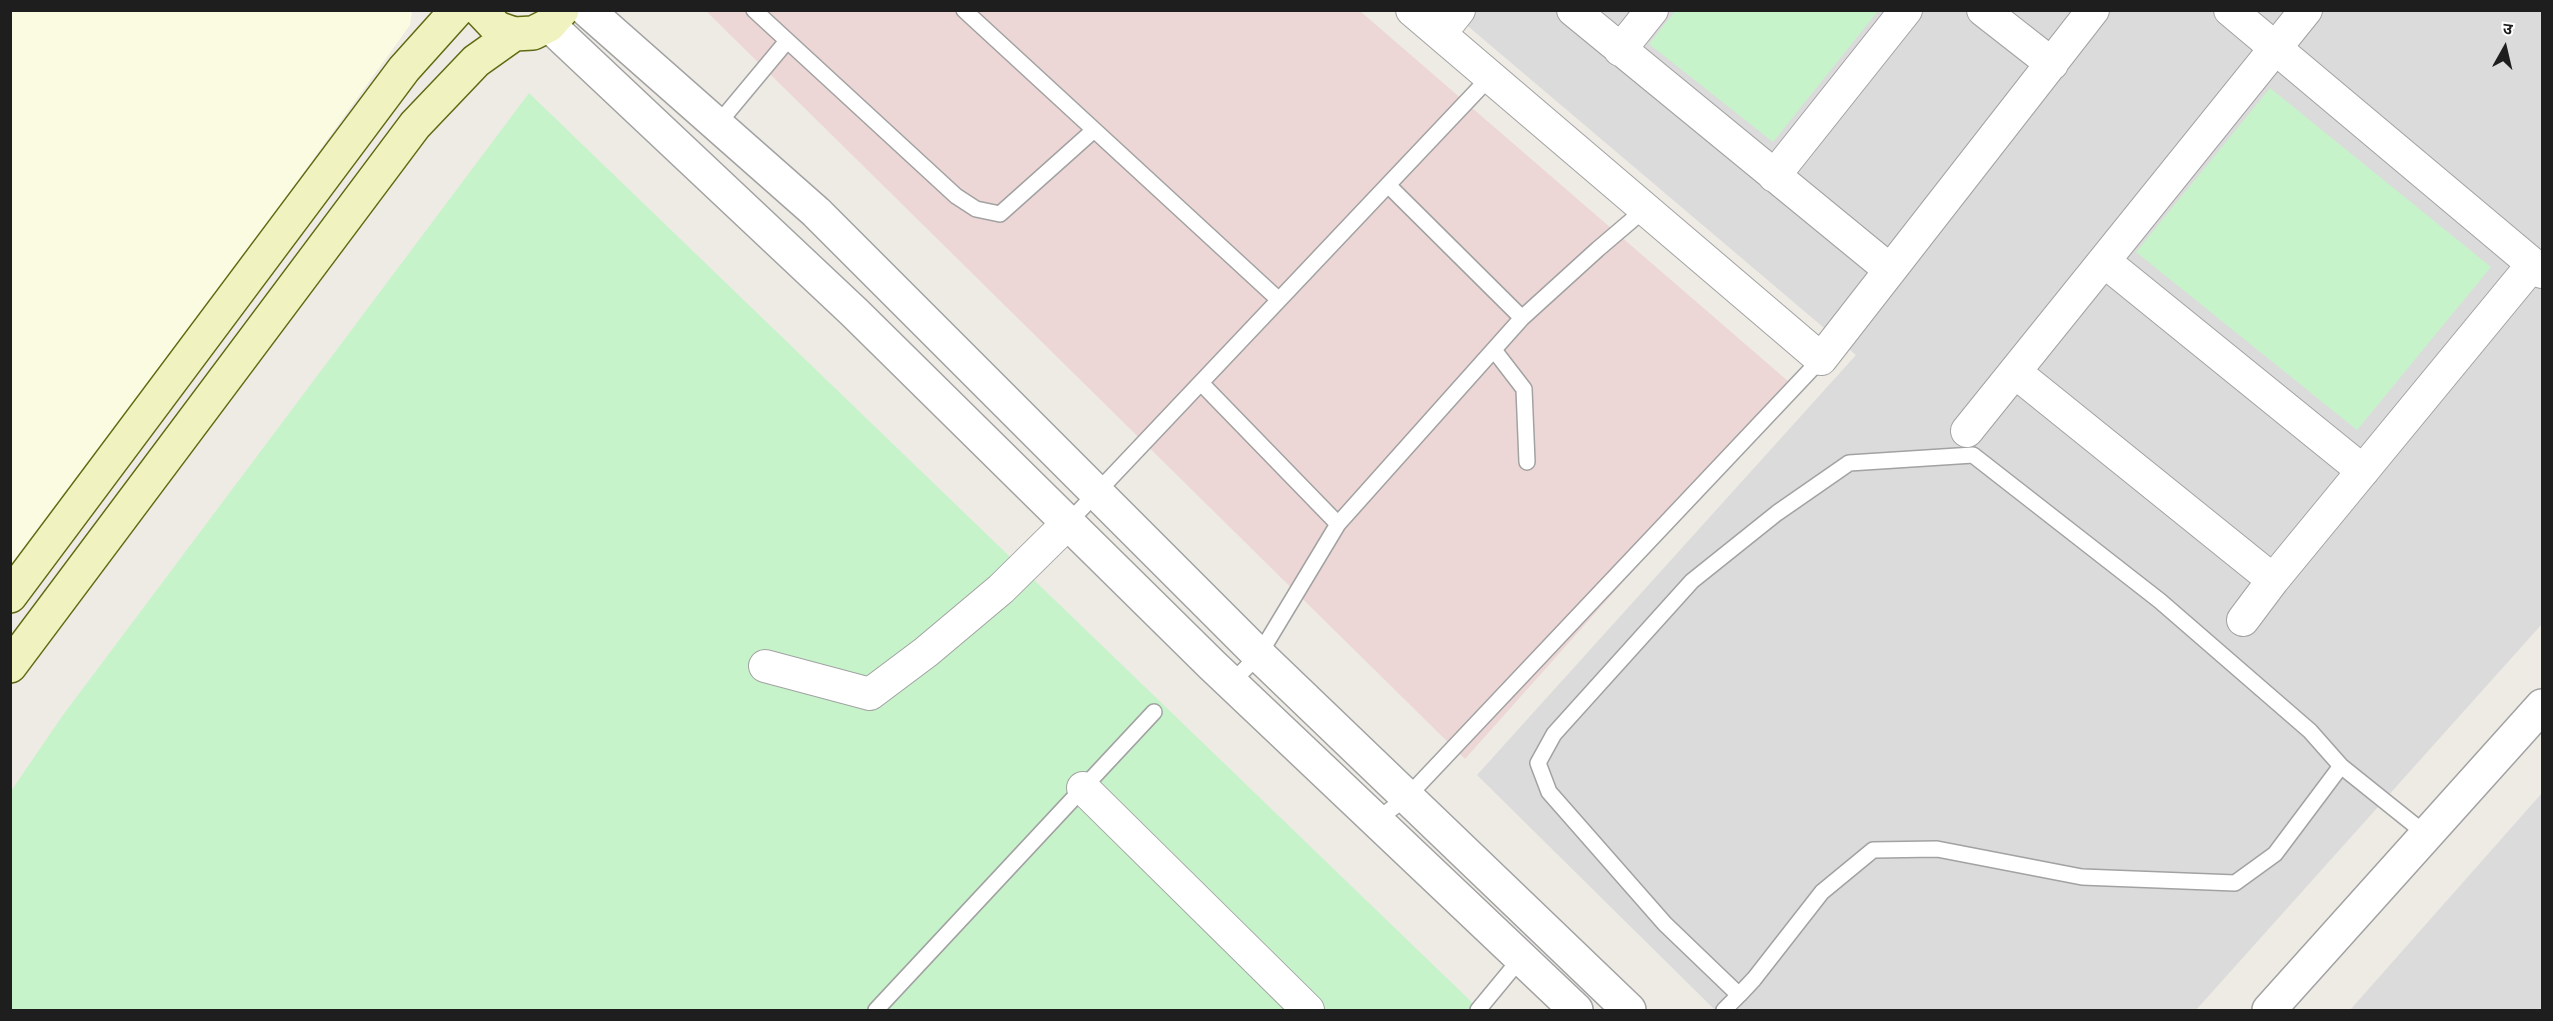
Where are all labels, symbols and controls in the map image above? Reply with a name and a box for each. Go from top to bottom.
north arrow [2475,18,2535,78]
text: उ [2502,20,2514,40]

